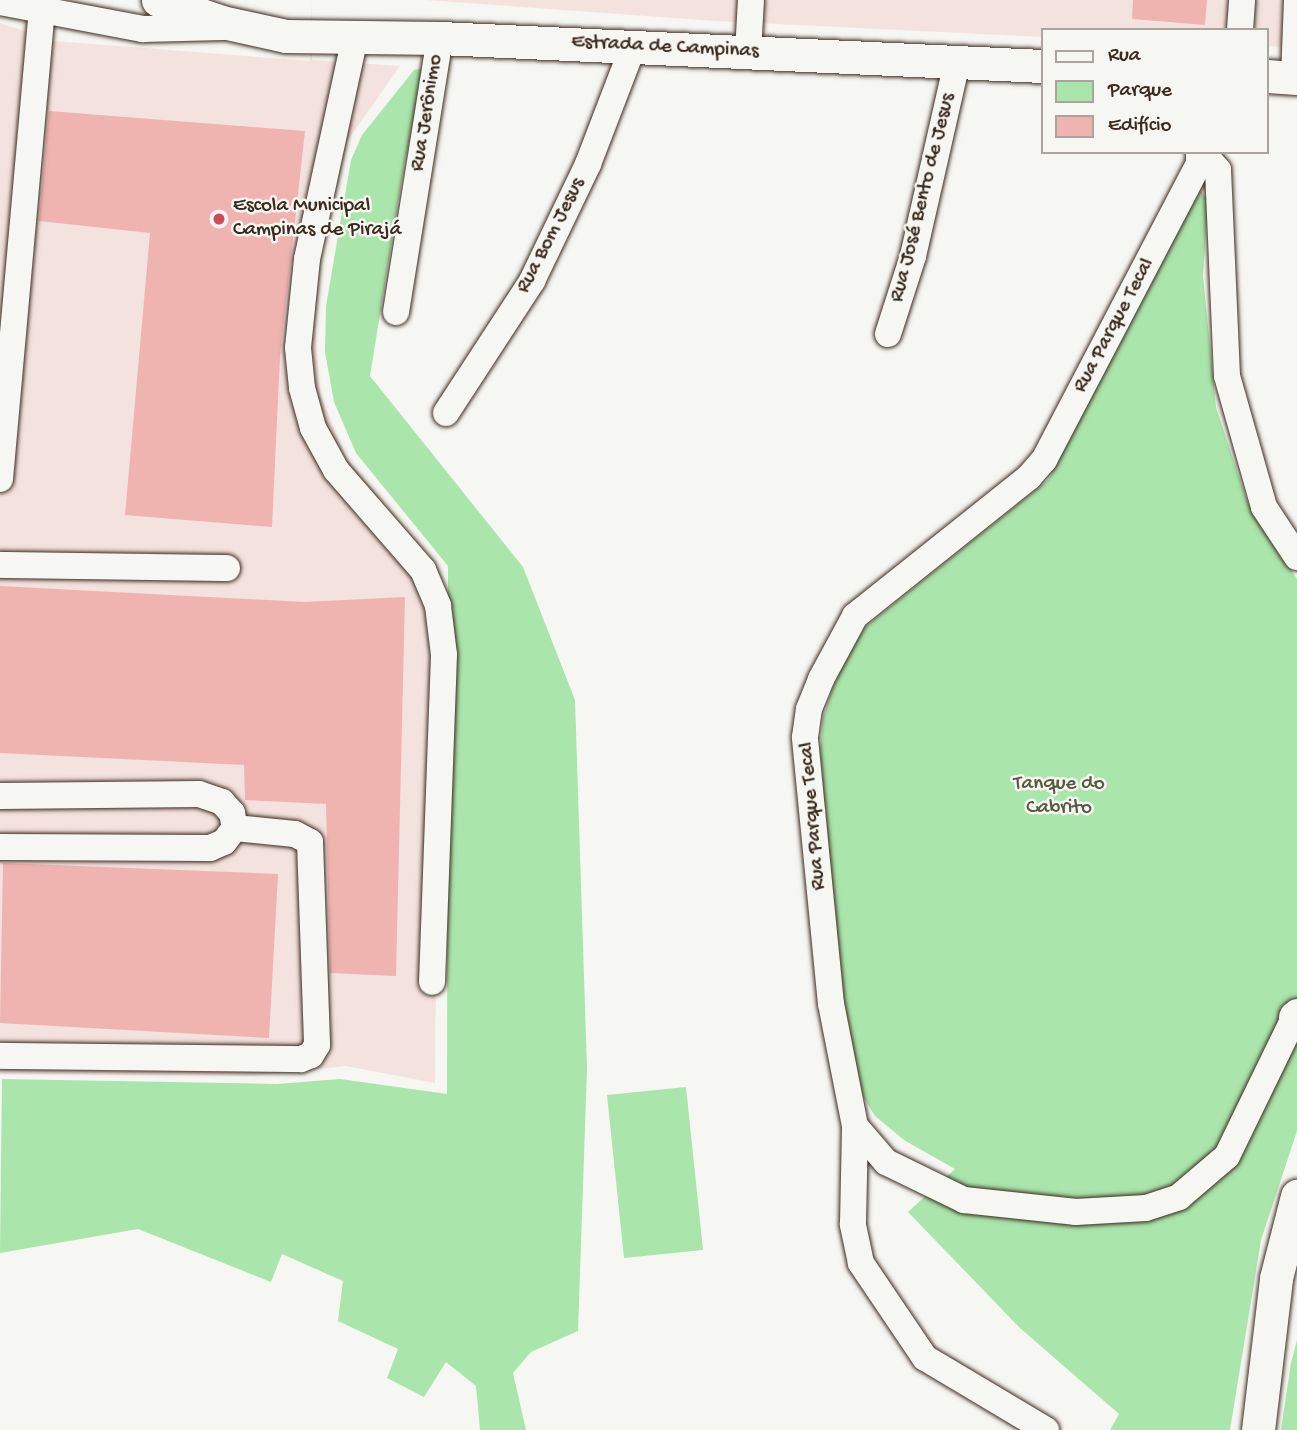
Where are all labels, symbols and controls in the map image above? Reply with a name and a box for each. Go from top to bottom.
legend [1042,28,1269,154]
street label: Estrada de Campinas [571,31,759,65]
text: Rua [1108,44,1141,69]
street label: Rua Jerônimo [406,53,450,173]
text: Parque [1108,79,1172,104]
street label: Rua José Bento de Jesus [886,91,962,305]
text: Edifício [1108,114,1172,139]
street label: Rua Bom Jesus [512,174,592,298]
place label: Escola Municipal Campinas de Pirajá [233,194,401,244]
marker: Escola Municipal Campinas de Pirajá [211,211,227,227]
street label: Rua Parque Tecal [1069,254,1161,398]
street label: Rua Parque Tecal [795,741,833,891]
park label: Tanque do Cabrito [1013,772,1105,822]

